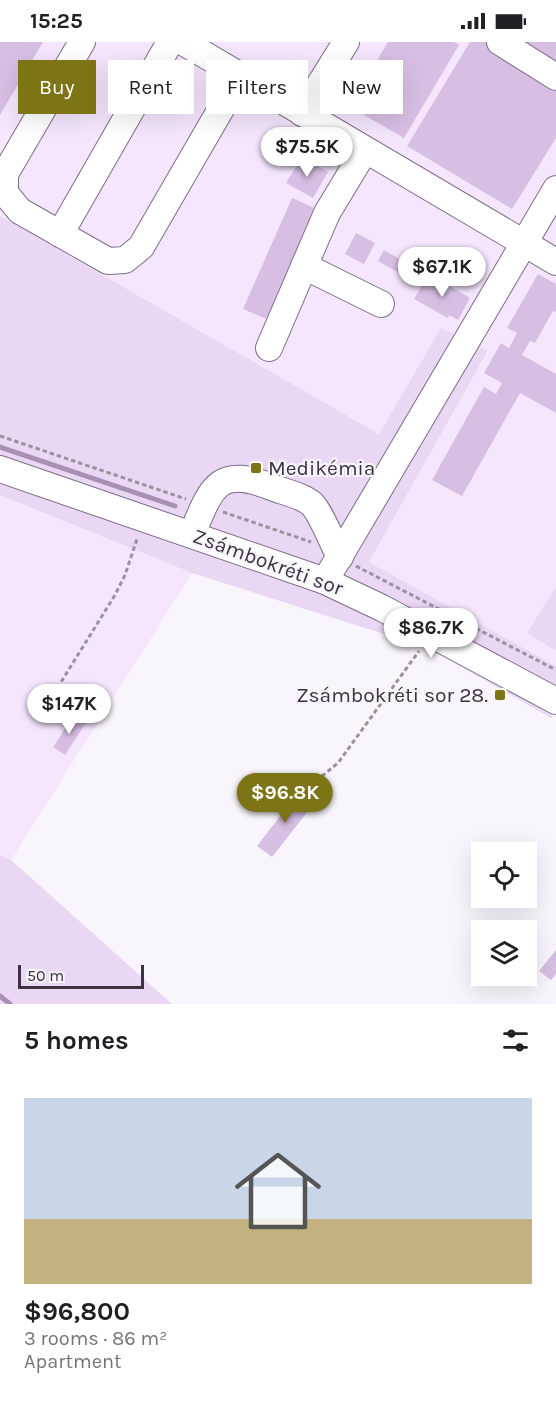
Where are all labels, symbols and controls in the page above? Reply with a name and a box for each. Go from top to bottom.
text: 15:25 [30,8,83,34]
chip: Buy [18,60,96,114]
chip: Rent [108,60,194,114]
chip: Filters [206,60,308,114]
chip: New [320,60,403,114]
pin: $75.5K [258,127,356,178]
text: $75.5K [275,135,339,158]
pin: $67.1K [393,247,491,298]
text: $67.1K [412,255,472,278]
place label: Medikémia [268,456,375,480]
marker: Medikémia [249,461,263,475]
street label: Zsámbokréti sor [190,524,347,600]
pin: $86.7K [382,608,480,659]
text: $86.7K [398,616,464,639]
place label: Zsámbokréti sor 28. [296,683,488,707]
pin: $147K [27,684,111,735]
marker: Zsámbokréti sor 28. [493,688,507,702]
text: $147K [41,692,97,715]
pin: $96.8K [236,773,334,824]
text: $96.8K [251,781,319,804]
map controls [471,842,537,986]
button: locate [471,842,537,908]
button: layers [471,920,537,986]
scale bar [18,962,144,990]
text: 50 m [27,966,64,985]
icon: filters [499,1024,532,1057]
text: 5 homes [24,1025,129,1056]
icon: home [224,1137,332,1245]
text: $96,800 [24,1296,130,1327]
text: 3 rooms · 86 m² [24,1327,167,1350]
text: Apartment [24,1350,122,1373]

